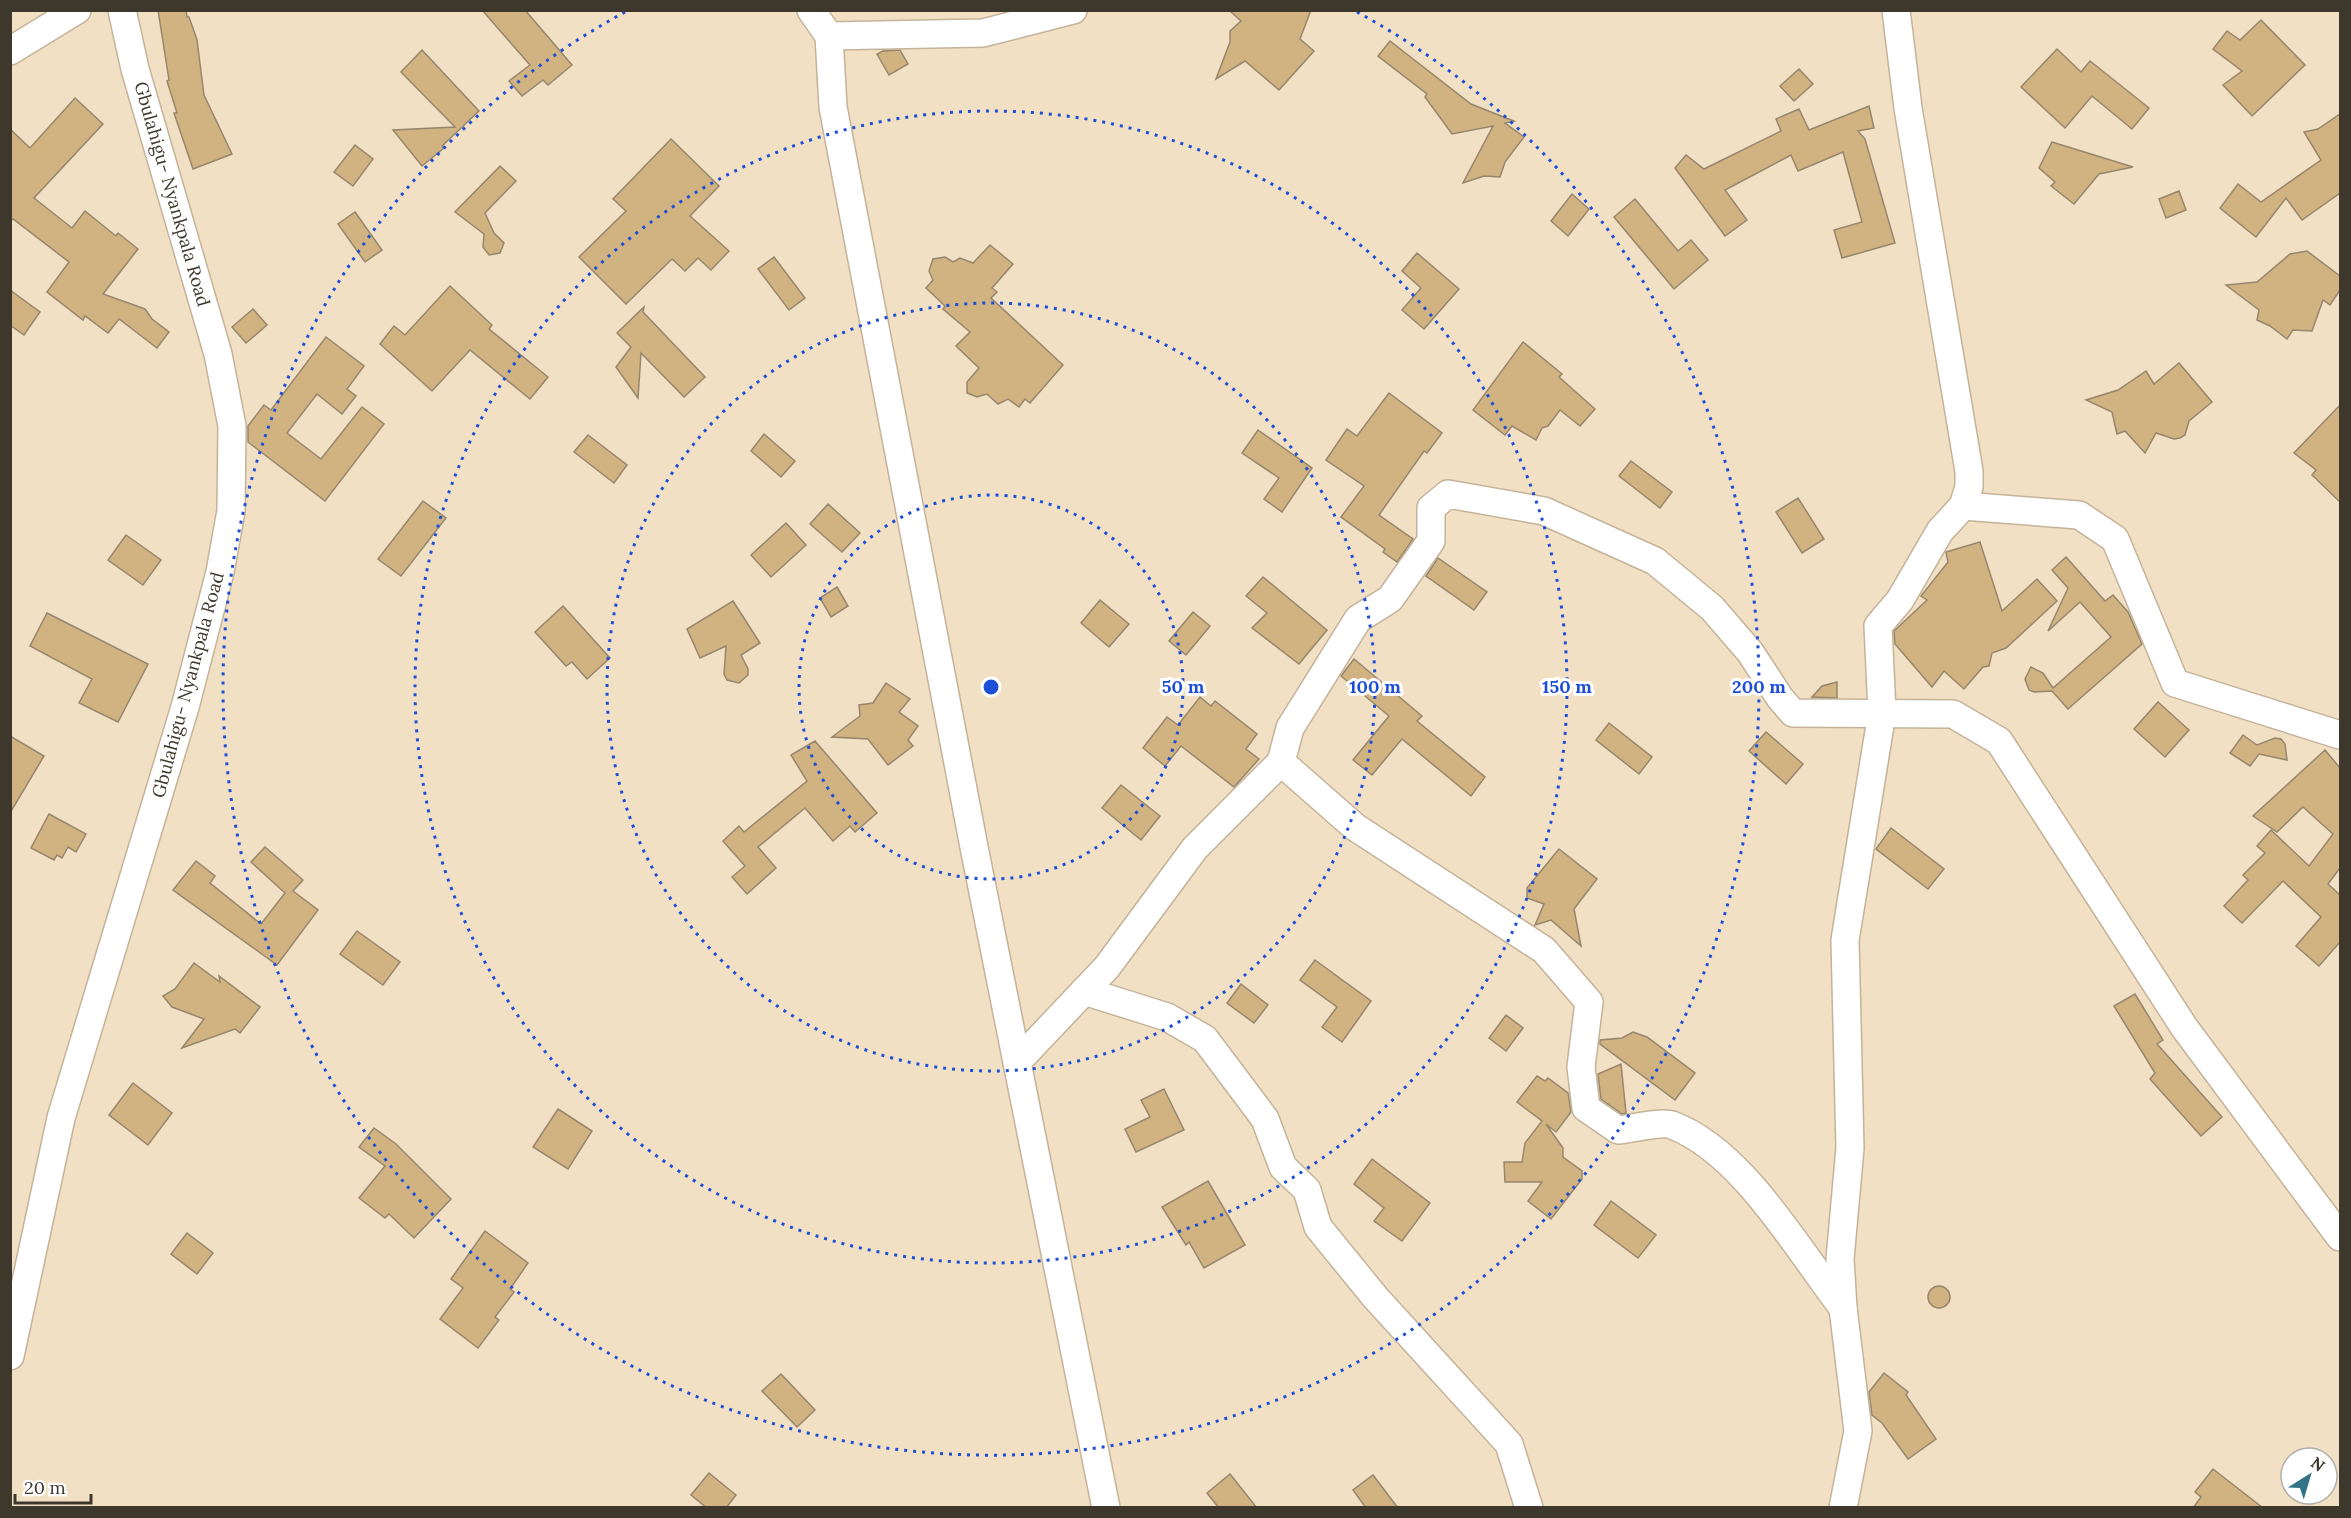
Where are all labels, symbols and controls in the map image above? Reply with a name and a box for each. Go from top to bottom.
street label: Gbulahigu- Nyankpala Road [129,79,216,309]
street label: Gbulahigu- Nyankpala Road [146,569,229,800]
text: 50 m [1162,675,1205,698]
text: 100 m [1349,675,1401,698]
text: 150 m [1542,675,1592,698]
text: 200 m [1732,675,1786,698]
centre of rings [981,677,1001,697]
north arrow [2279,1446,2339,1506]
text: N [2307,1452,2329,1476]
scale bar [15,1467,92,1505]
text: 20 m [24,1476,66,1499]

